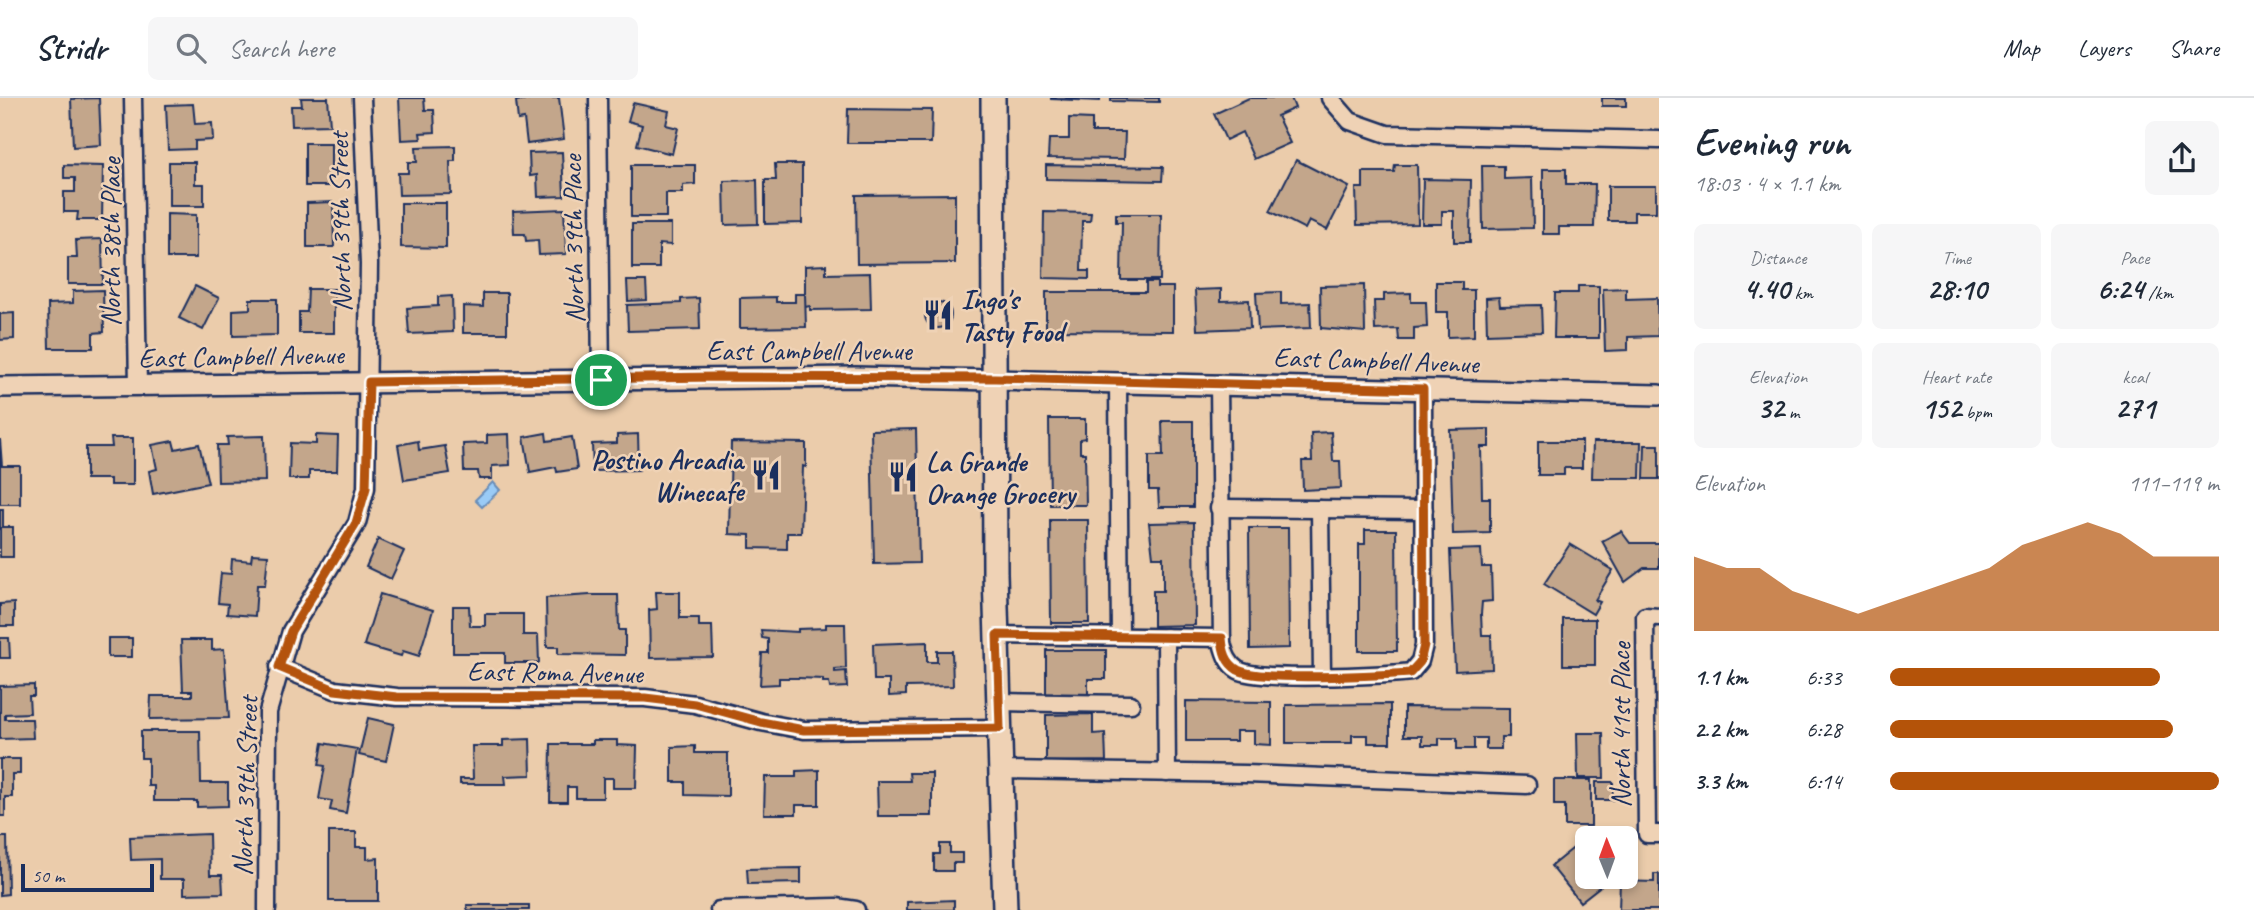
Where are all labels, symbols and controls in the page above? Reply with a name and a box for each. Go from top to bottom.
search box [148,17,638,80]
text: Stridr [35,27,106,69]
icon: search [172,29,210,67]
text: Search here [228,32,334,65]
text: Map [2003,33,2040,63]
text: Layers [2078,33,2131,63]
text: Share [2169,33,2219,63]
text: Evening run [1694,119,1850,166]
button: share [2145,121,2219,195]
street label: North 39th Street [321,129,359,312]
street label: North 39th Place [554,153,592,324]
street label: North 38th Place [93,156,128,326]
text: 18:03 · 4 × 1.1 km [1694,169,1840,198]
text: Distance [1750,246,1807,270]
text: Time [1942,246,1971,270]
text: Pace [2120,246,2149,270]
text: 4.40 [1743,270,1790,308]
text: 28:10 [1927,270,1986,308]
text: 6:24 [2097,270,2144,308]
text: km [1790,281,1813,305]
text: /km [2144,281,2173,305]
place label: Ingo's Tasty Food [961,282,1068,349]
restaurant icon: Ingo's Tasty Food [921,298,955,332]
street label: East Campbell Avenue [706,333,914,368]
street label: East Campbell Avenue [138,337,346,375]
street label: East Campbell Avenue [1273,339,1481,381]
pin [571,350,631,410]
icon: arrive [582,361,620,399]
text: Elevation [1749,365,1807,389]
text: Heart rate [1922,365,1991,389]
text: kcal [2122,365,2147,389]
text: 32 [1757,389,1784,427]
text: 152 [1921,389,1961,427]
text: 271 [2115,389,2155,427]
text: m [1784,400,1799,424]
text: bpm [1961,400,1992,424]
place label: Postino Arcadia Winecafe [591,442,746,509]
place label: La Grande Orange Grocery [926,444,1077,511]
restaurant icon: Postino Arcadia Winecafe [749,458,783,492]
restaurant icon: La Grande Orange Grocery [886,460,920,494]
text: Elevation [1694,469,1765,498]
text: 111–119 m [2128,469,2219,498]
street label: North 41st Place [1603,640,1638,808]
street label: East Roma Avenue [467,653,645,691]
text: 1.1 km [1694,663,1748,692]
text: 6:33 [1806,663,1842,692]
street label: North 39th Street [224,693,266,876]
text: 2.2 km [1694,715,1748,744]
text: 6:28 [1806,715,1842,744]
text: 3.3 km [1694,767,1748,796]
text: 6:14 [1806,767,1842,796]
north arrow [1575,826,1638,889]
map controls [1575,826,1638,889]
scale bar [21,861,154,893]
text: 50 m [32,864,64,888]

